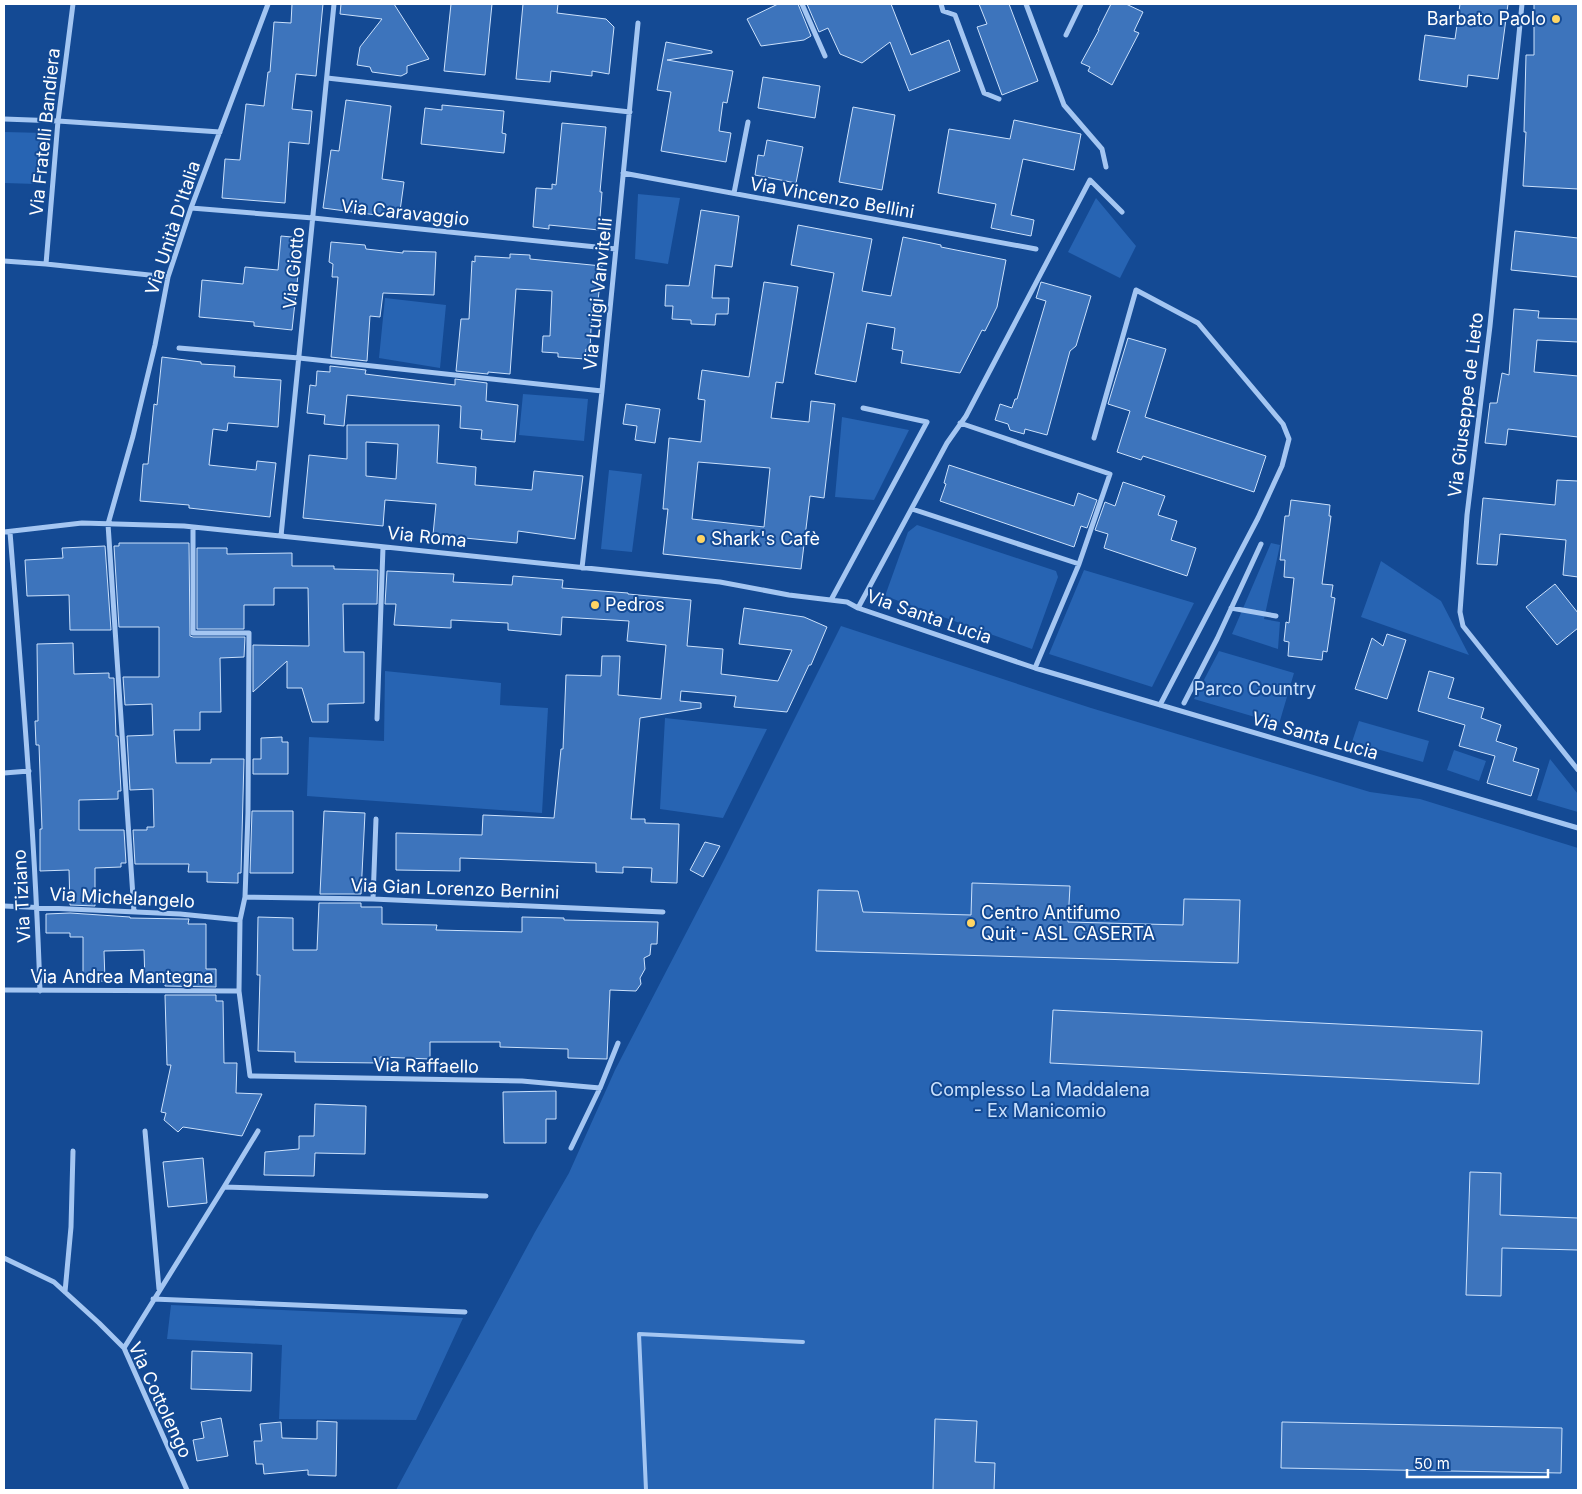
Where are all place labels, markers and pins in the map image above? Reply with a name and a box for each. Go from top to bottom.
place label: Barbato Paolo [1427,8,1546,29]
marker: Barbato Paolo [1550,13,1562,25]
place label: Shark's Cafè [711,528,820,549]
marker: Shark's Cafè [695,533,707,545]
place label: Pedros [605,594,665,615]
marker: Pedros [589,599,601,611]
place label: Centro Antifumo Quit - ASL CASERTA [981,902,1155,944]
marker: Centro Antifumo Quit - ASL CASERTA [965,917,977,929]

